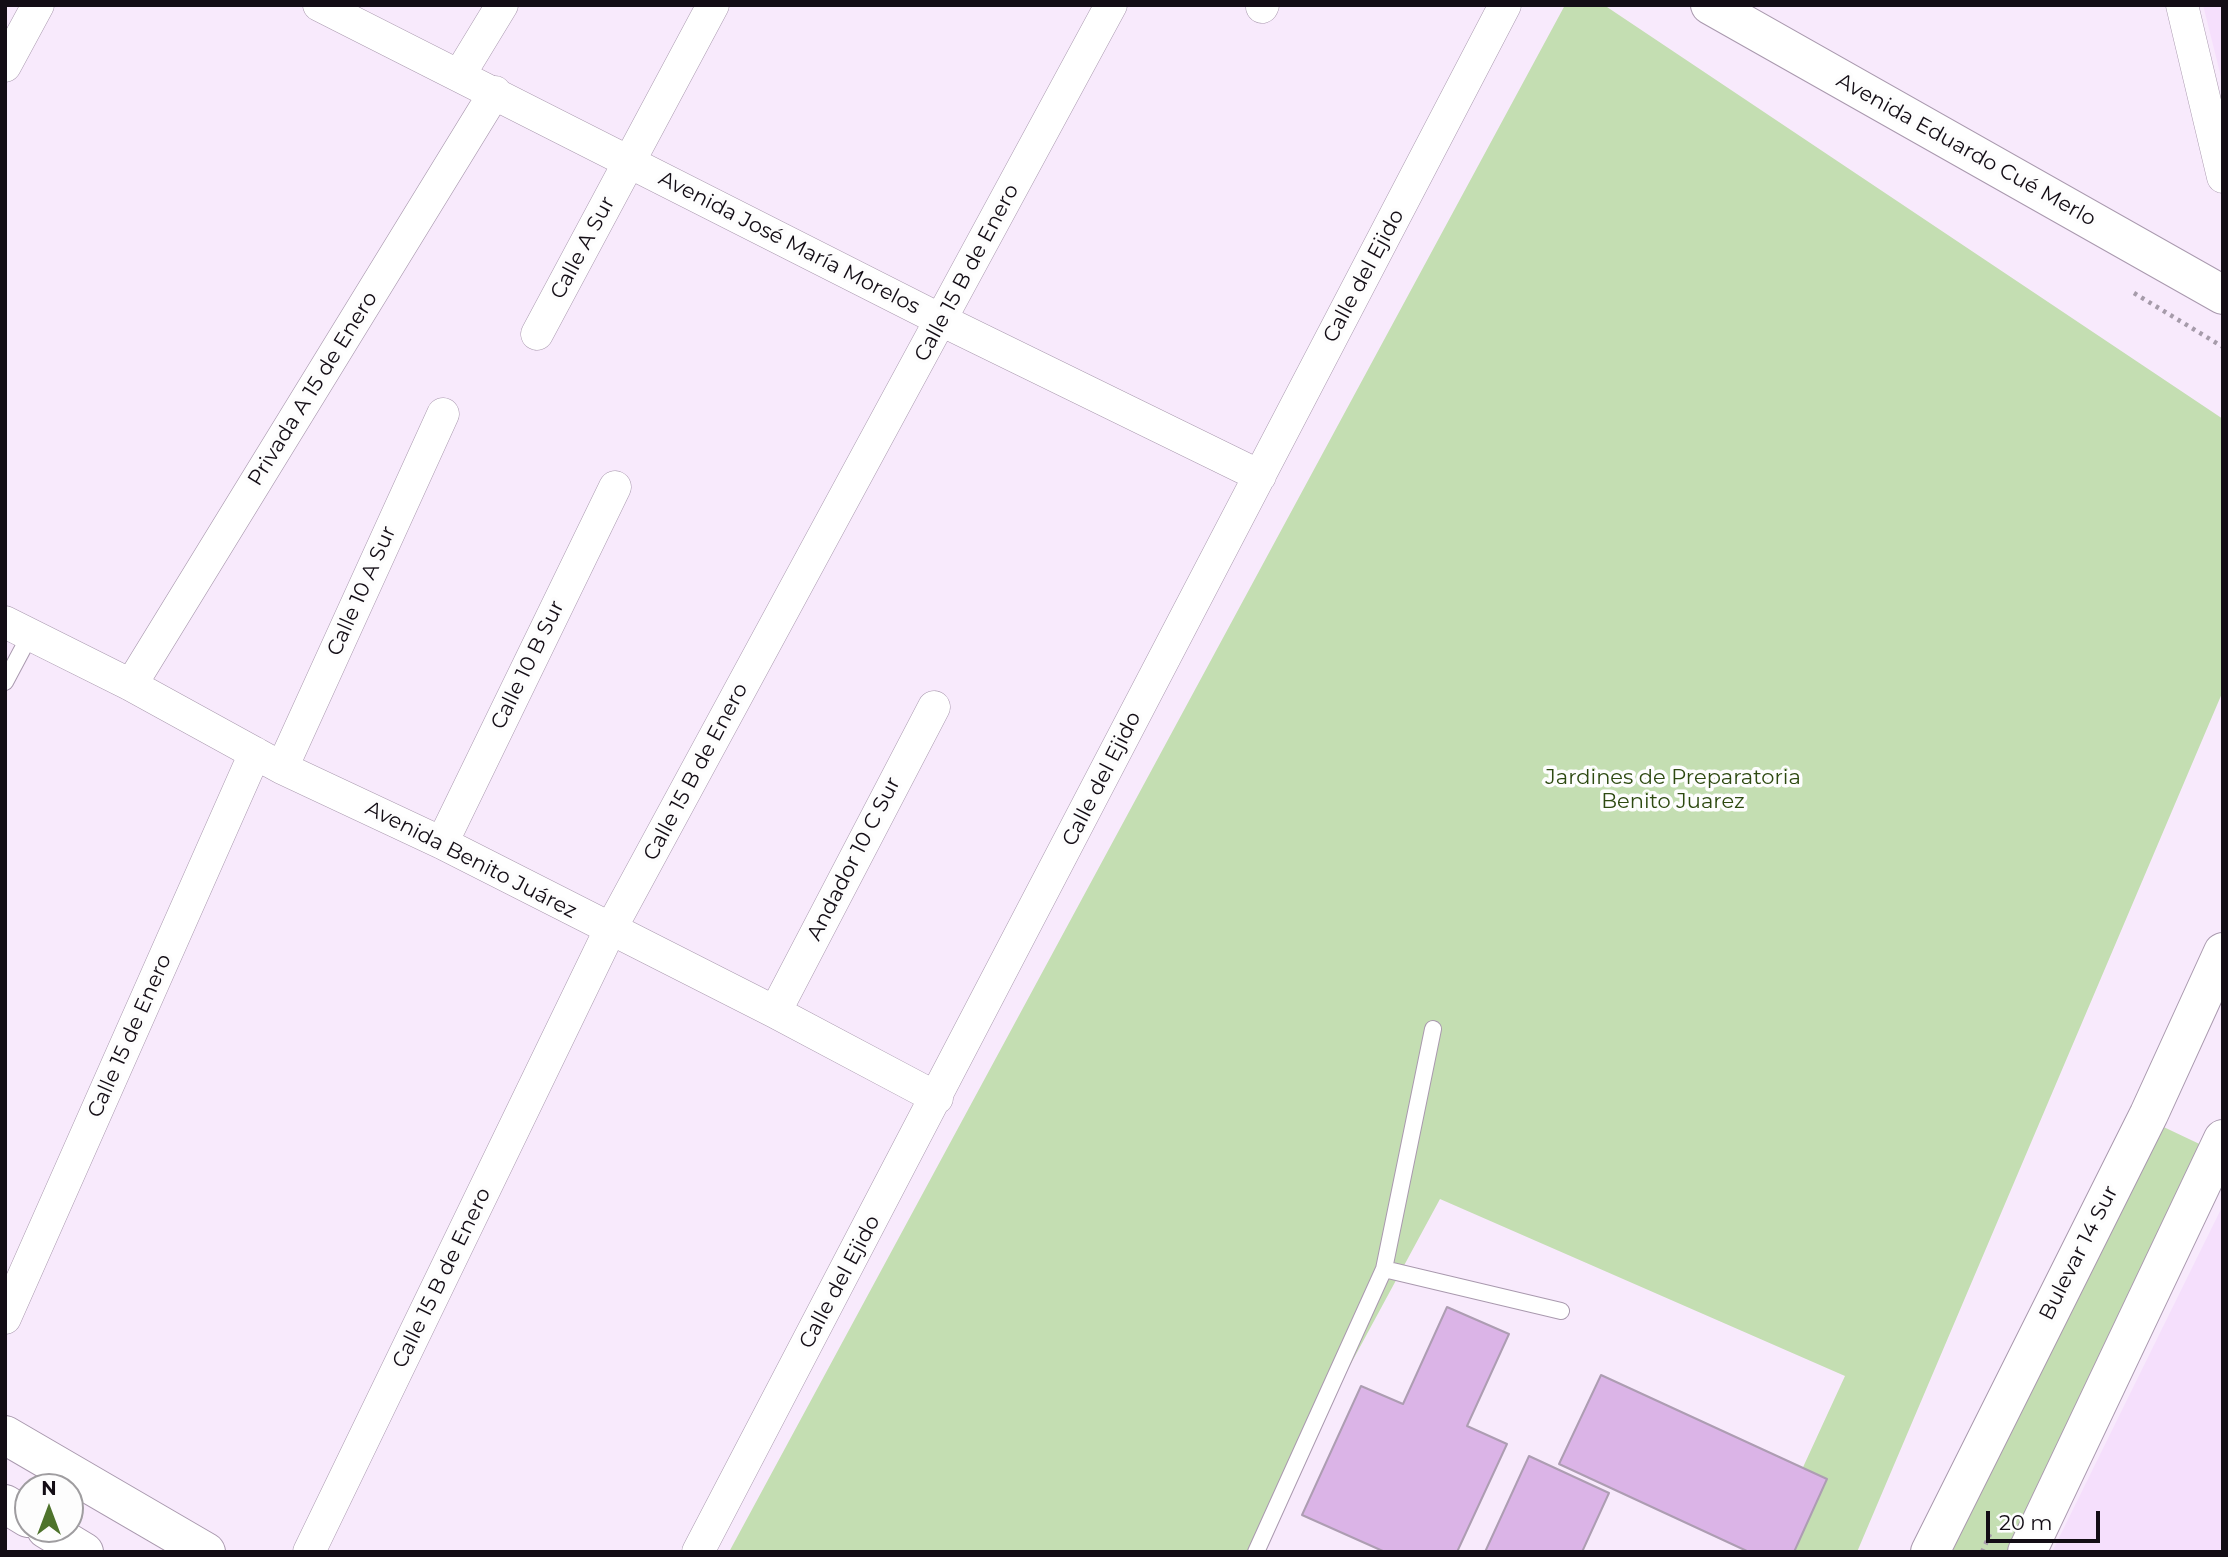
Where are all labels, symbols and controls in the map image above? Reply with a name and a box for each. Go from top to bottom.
street label: Avenida Eduardo Cué Merlo [1832,68,2100,232]
street label: Avenida José María Morelos [654,166,924,320]
street label: Calle 15 B de Enero [909,180,1025,366]
street label: Calle A Sur [545,192,621,304]
street label: Calle del Ejido [1318,205,1410,347]
street label: Privada A 15 de Enero [243,287,383,491]
street label: Calle 10 A Sur [322,522,402,660]
street label: Calle 10 B Sur [486,596,570,734]
street label: Calle 15 B de Enero [638,679,754,865]
street label: Calle del Ejido [1057,708,1147,850]
park label: Jardines de Preparatoria Benito Juarez [1545,765,1801,815]
street label: Andador 10 C Sur [802,773,906,945]
street label: Avenida Benito Juárez [361,796,581,924]
street label: Calle 15 de Enero [83,950,177,1122]
street label: Bulevar 14 Sur [2034,1181,2124,1325]
street label: Calle 15 B de Enero [387,1184,497,1372]
street label: Calle del Ejido [794,1211,886,1353]
north arrow [14,1473,84,1543]
text: N [41,1477,57,1500]
scale bar [1990,1498,2104,1542]
text: 20 m [1999,1510,2053,1535]

